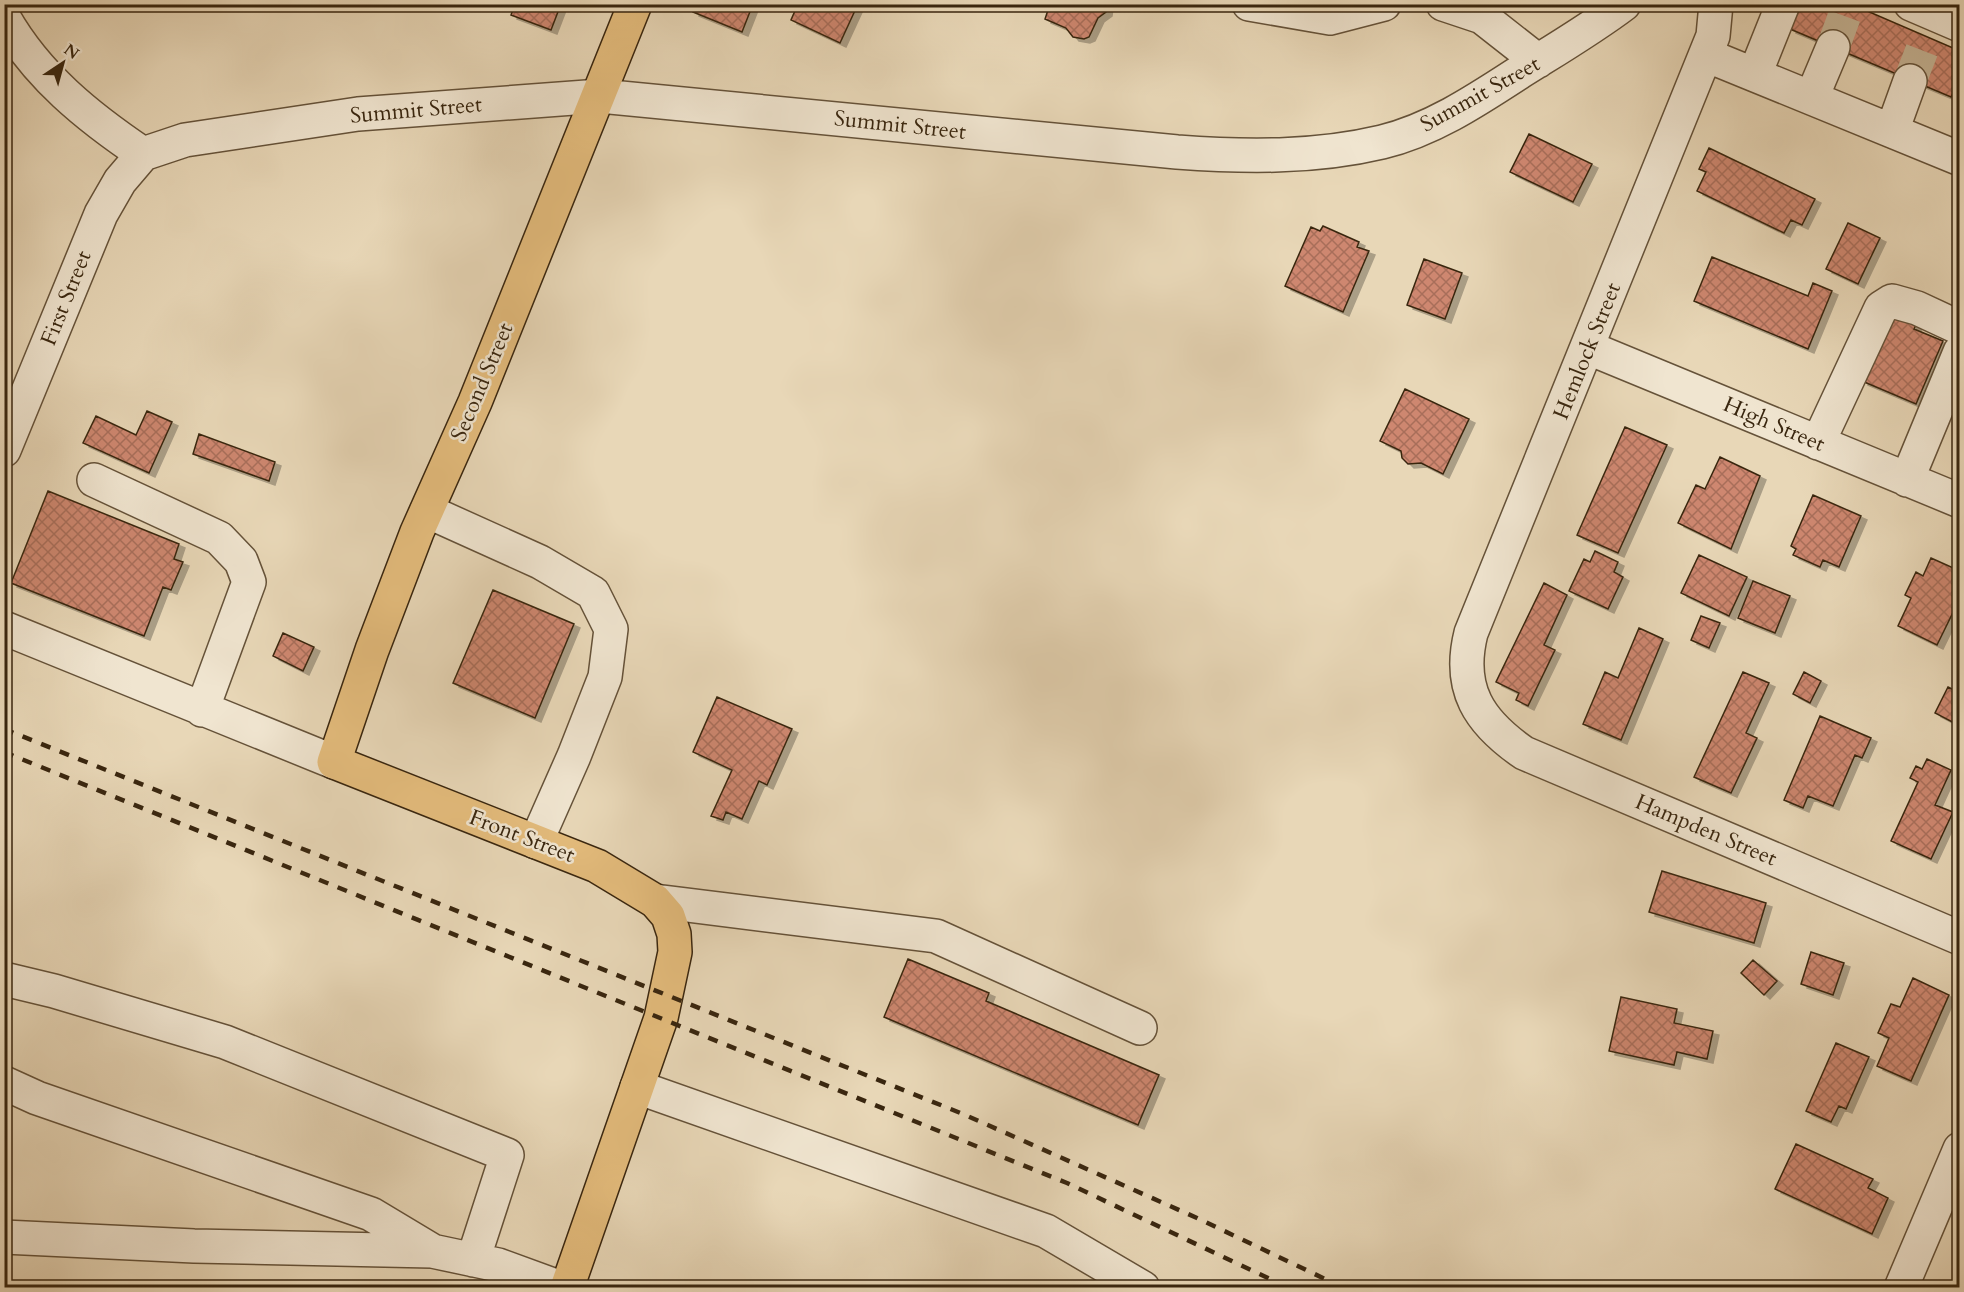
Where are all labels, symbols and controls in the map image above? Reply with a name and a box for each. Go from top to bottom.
north arrow [33,33,93,93]
text: N [59,39,83,65]
street label: Summit Street [1415,49,1545,139]
street label: Summit Street [349,89,483,131]
street label: Summit Street [833,103,967,147]
street label: First Street [33,246,99,350]
street label: Hemlock Street [1546,278,1628,424]
street label: Second Street [444,318,520,446]
street label: High Street [1719,389,1830,459]
street label: Hampden Street [1631,787,1782,873]
street label: Front Street [465,802,579,870]

